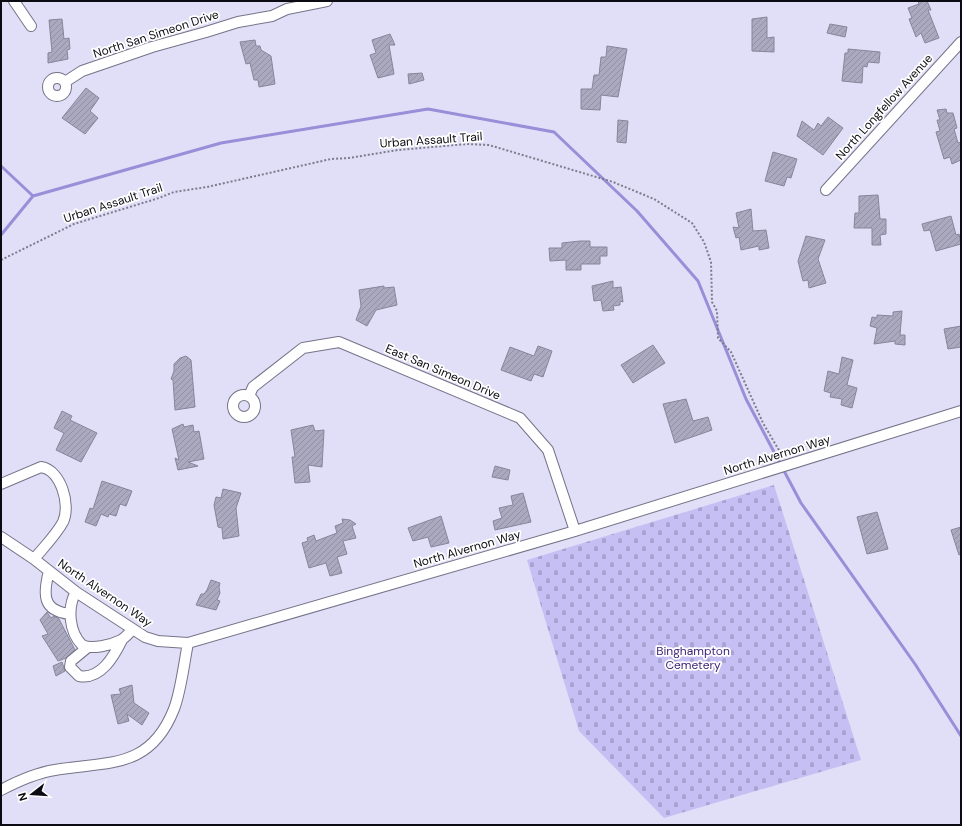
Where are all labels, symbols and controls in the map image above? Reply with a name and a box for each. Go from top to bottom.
street label: North San Simeon Drive [91,6,221,62]
street label: North Longfellow Avenue [832,50,936,163]
street label: Urban Assault Trail [379,128,483,152]
street label: Urban Assault Trail [62,179,164,227]
street label: East San Simeon Drive [383,341,503,404]
street label: North Alvernon Way [722,431,833,479]
street label: North Alvernon Way [412,526,523,572]
street label: North Alvernon Way [55,555,156,631]
park label: Binghampton Cemetery [656,643,730,673]
north arrow [12,774,52,814]
text: N [15,791,30,803]

